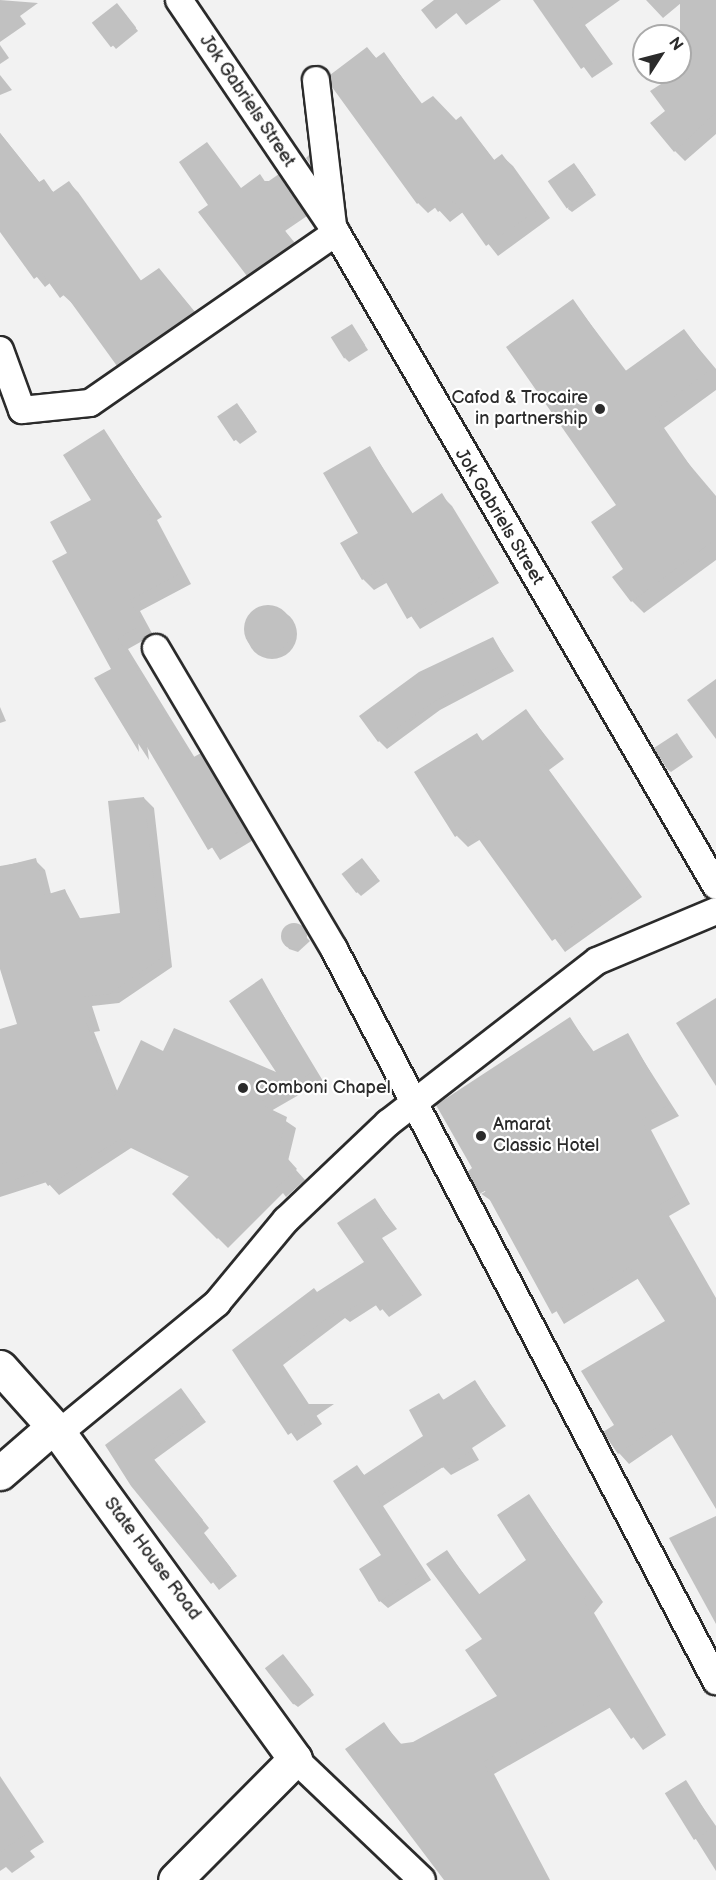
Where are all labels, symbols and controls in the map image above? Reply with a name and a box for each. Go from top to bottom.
north arrow [632,24,692,84]
street label: Jok Gabriels Street [195,31,299,171]
text: N [664,34,687,55]
place label: Cafod & Trocaire in partnership [451,388,588,430]
marker: Cafod & Trocaire in partnership [593,402,607,416]
street label: Jok Gabriels Street [450,445,548,589]
place label: Comboni Chapel [255,1077,391,1099]
marker: Comboni Chapel [236,1081,250,1095]
place label: Amarat Classic Hotel [493,1115,599,1158]
marker: Amarat Classic Hotel [474,1129,488,1143]
street label: State House Road [99,1493,205,1625]

